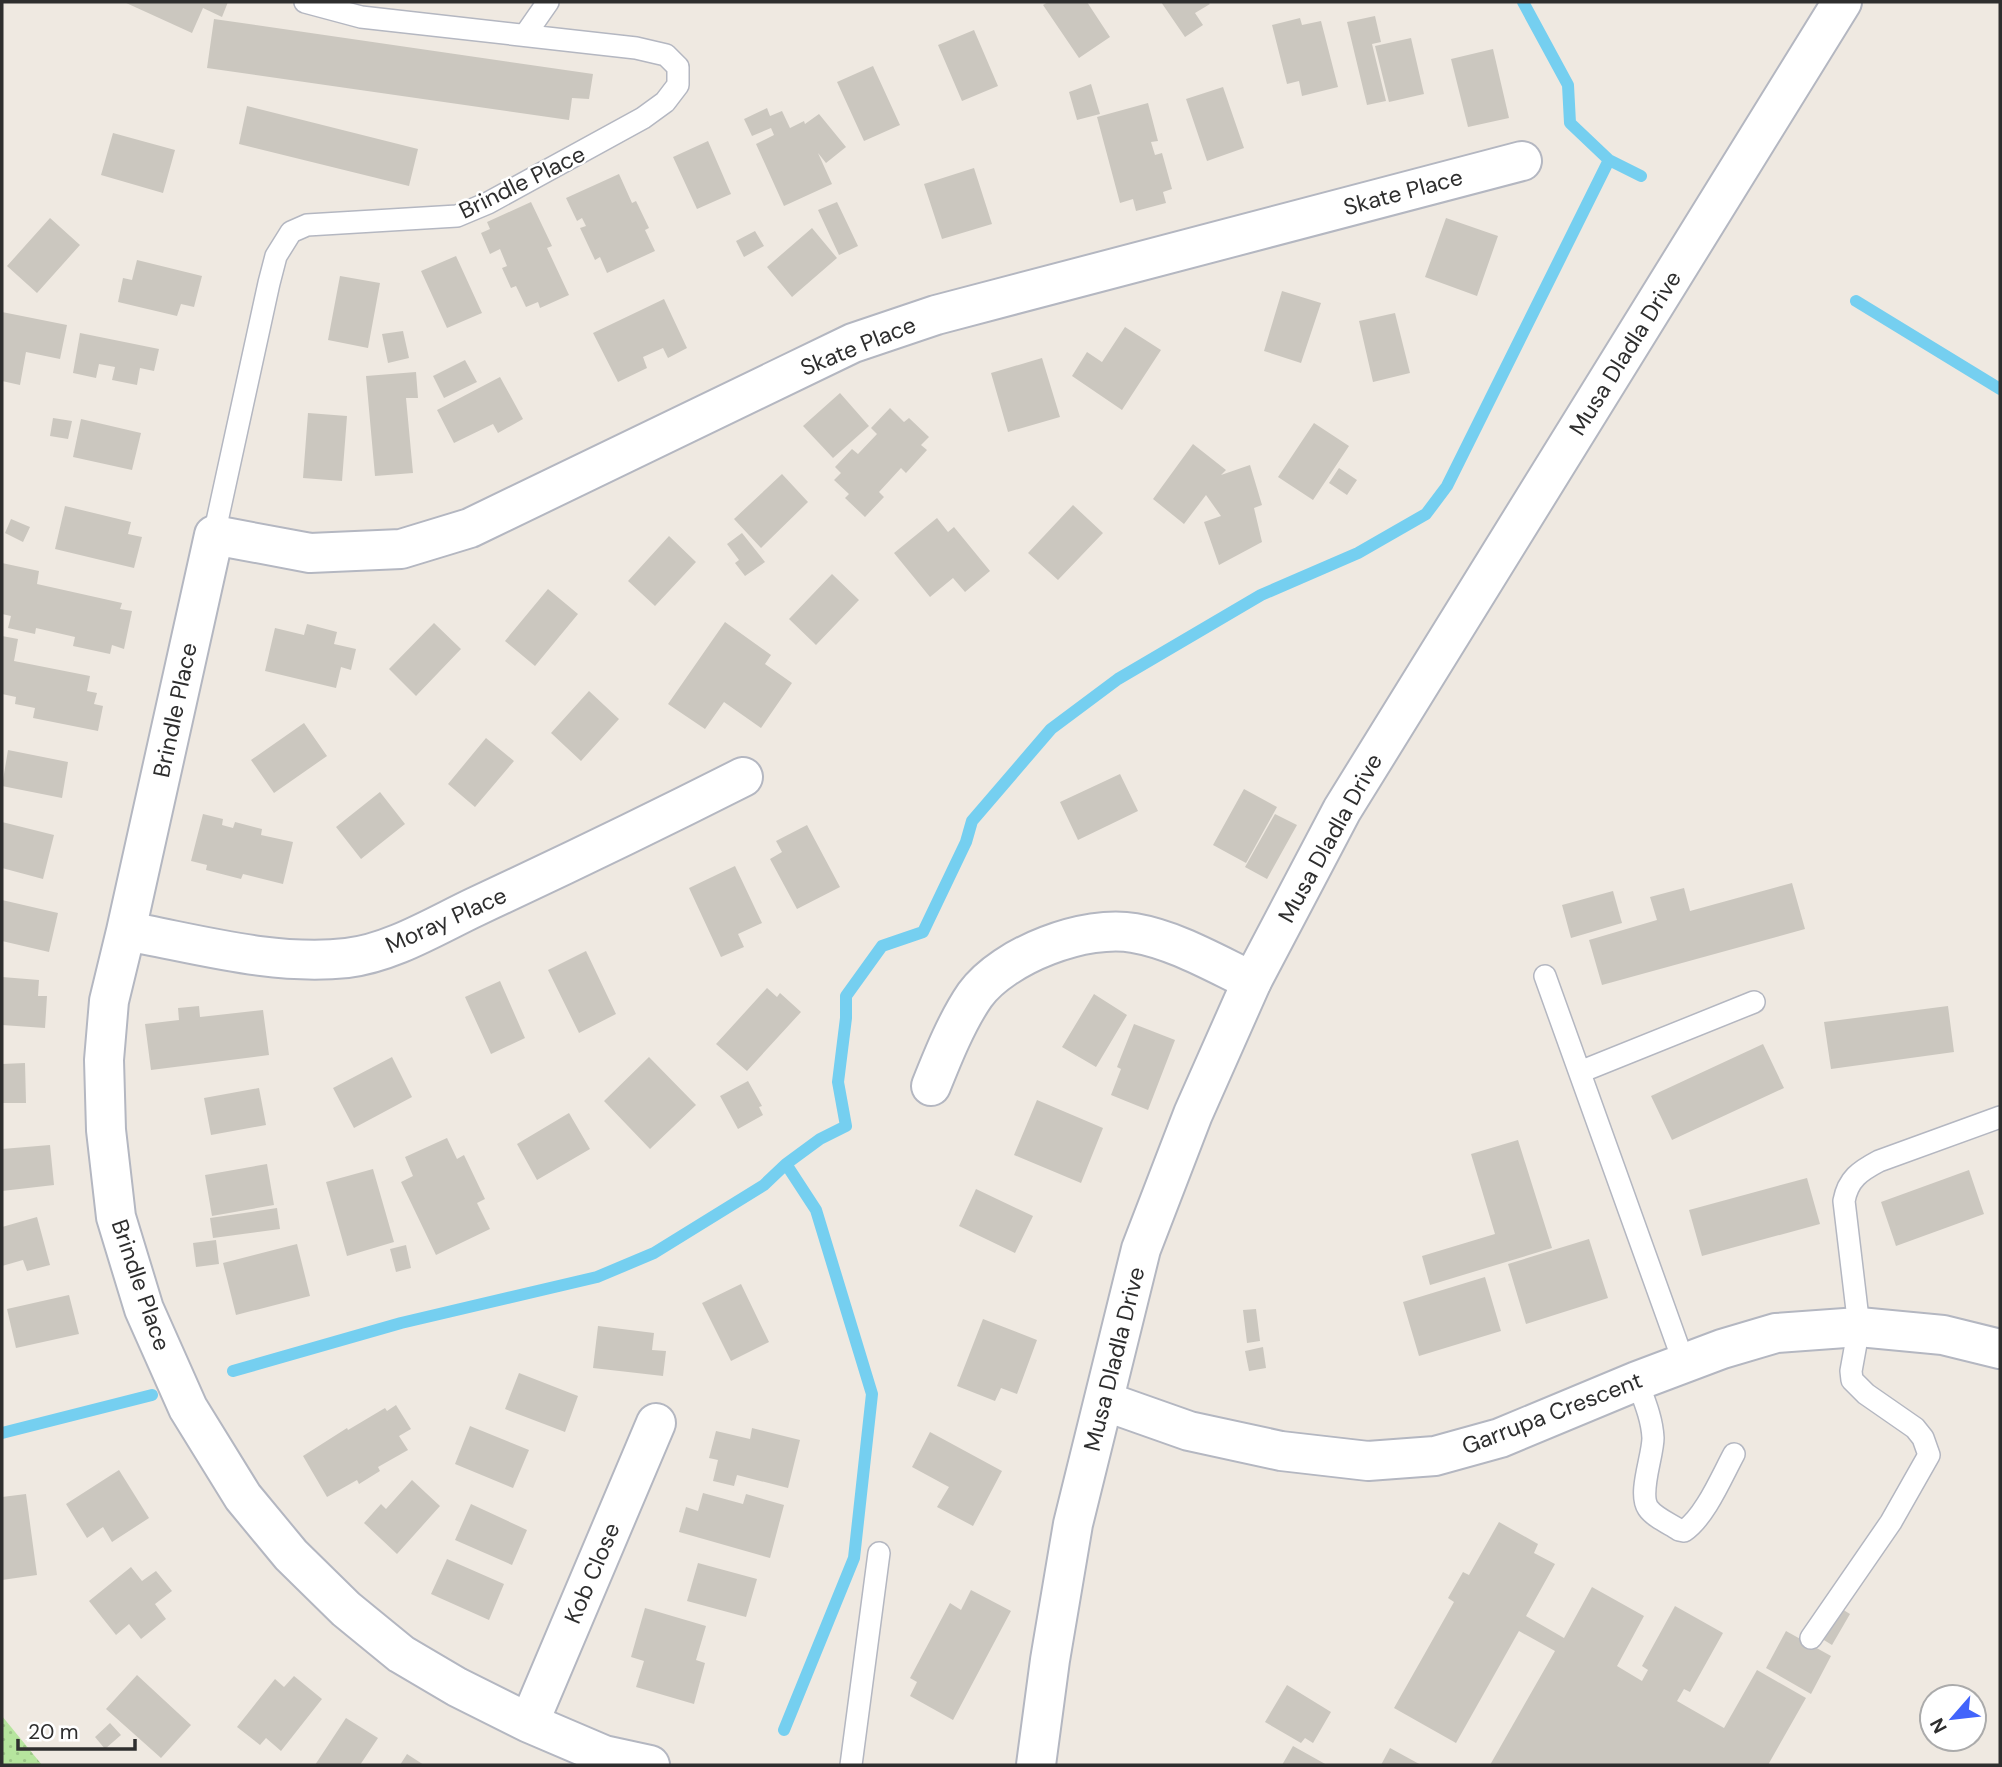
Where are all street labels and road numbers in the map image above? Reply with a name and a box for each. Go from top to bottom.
street label: Brindle Place [454,138,590,226]
street label: Skate Place [1340,162,1466,222]
street label: Musa Dladla Drive [1562,265,1688,441]
street label: Skate Place [796,309,920,383]
street label: Brindle Place [146,640,204,780]
street label: Musa Dladla Drive [1271,748,1389,928]
street label: Moray Place [381,880,511,960]
street label: Brindle Place [105,1215,177,1355]
street label: Musa Dladla Drive [1077,1264,1151,1454]
street label: Garrupa Crescent [1458,1365,1646,1461]
street label: Kob Close [557,1518,627,1628]

